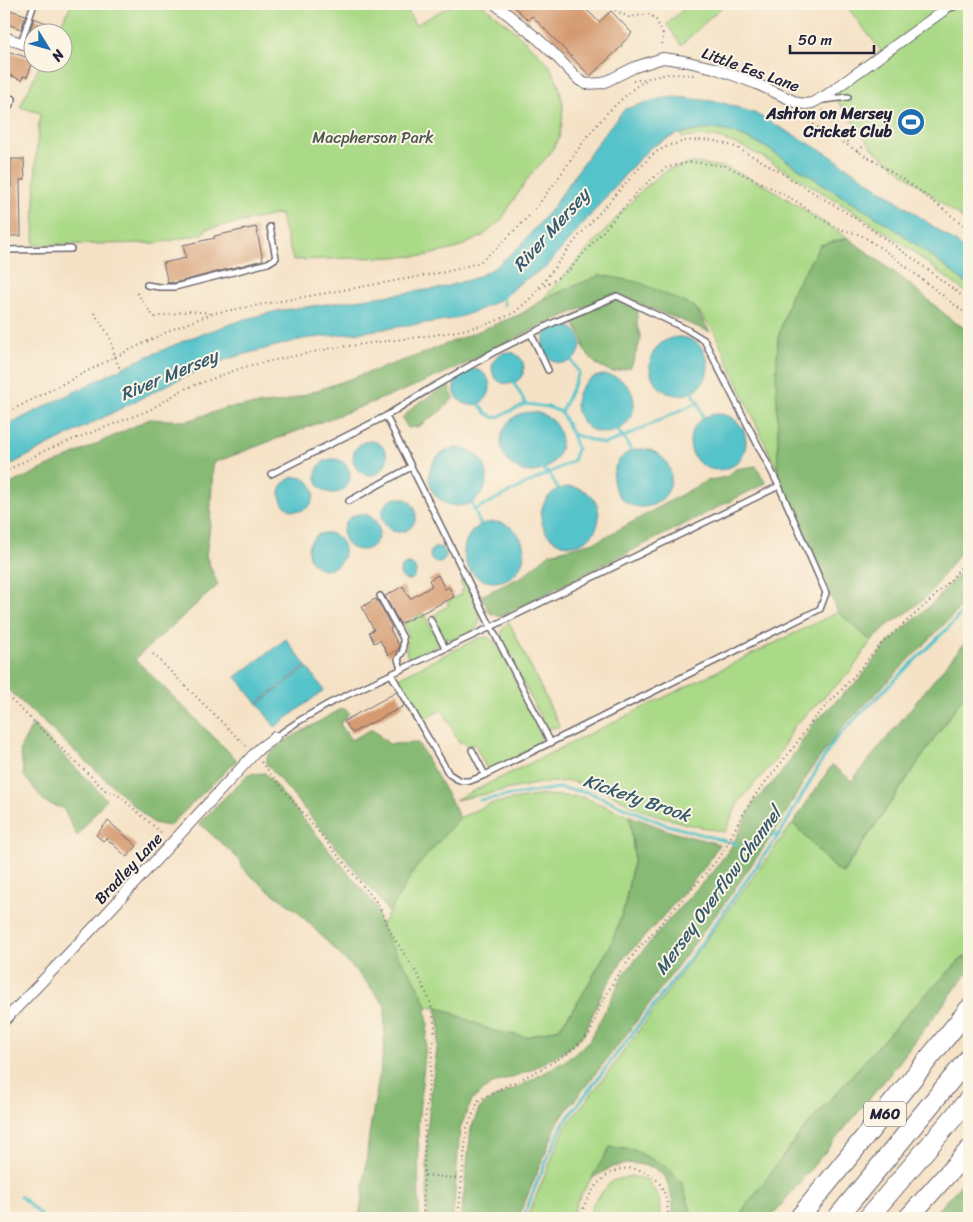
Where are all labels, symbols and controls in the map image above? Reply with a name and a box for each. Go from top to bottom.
north arrow [22,22,72,72]
scale bar [790,22,874,54]
text: 50 m [798,27,833,53]
street label: Little Ees Lane [698,38,804,101]
text: N [45,43,71,67]
place label: Ashton on Mersey Cricket Club [765,99,893,146]
sports icon: Ashton on Mersey Cricket Club [896,107,926,137]
park label: Macpherson Park [312,123,434,152]
water label: River Mersey [504,179,599,279]
water label: River Mersey [115,339,226,410]
water label: Kickety Brook [579,765,696,832]
water label: Mersey Overflow Channel [646,797,792,982]
street label: Bradley Lane [87,825,170,911]
road number: M60 [864,1102,906,1126]

